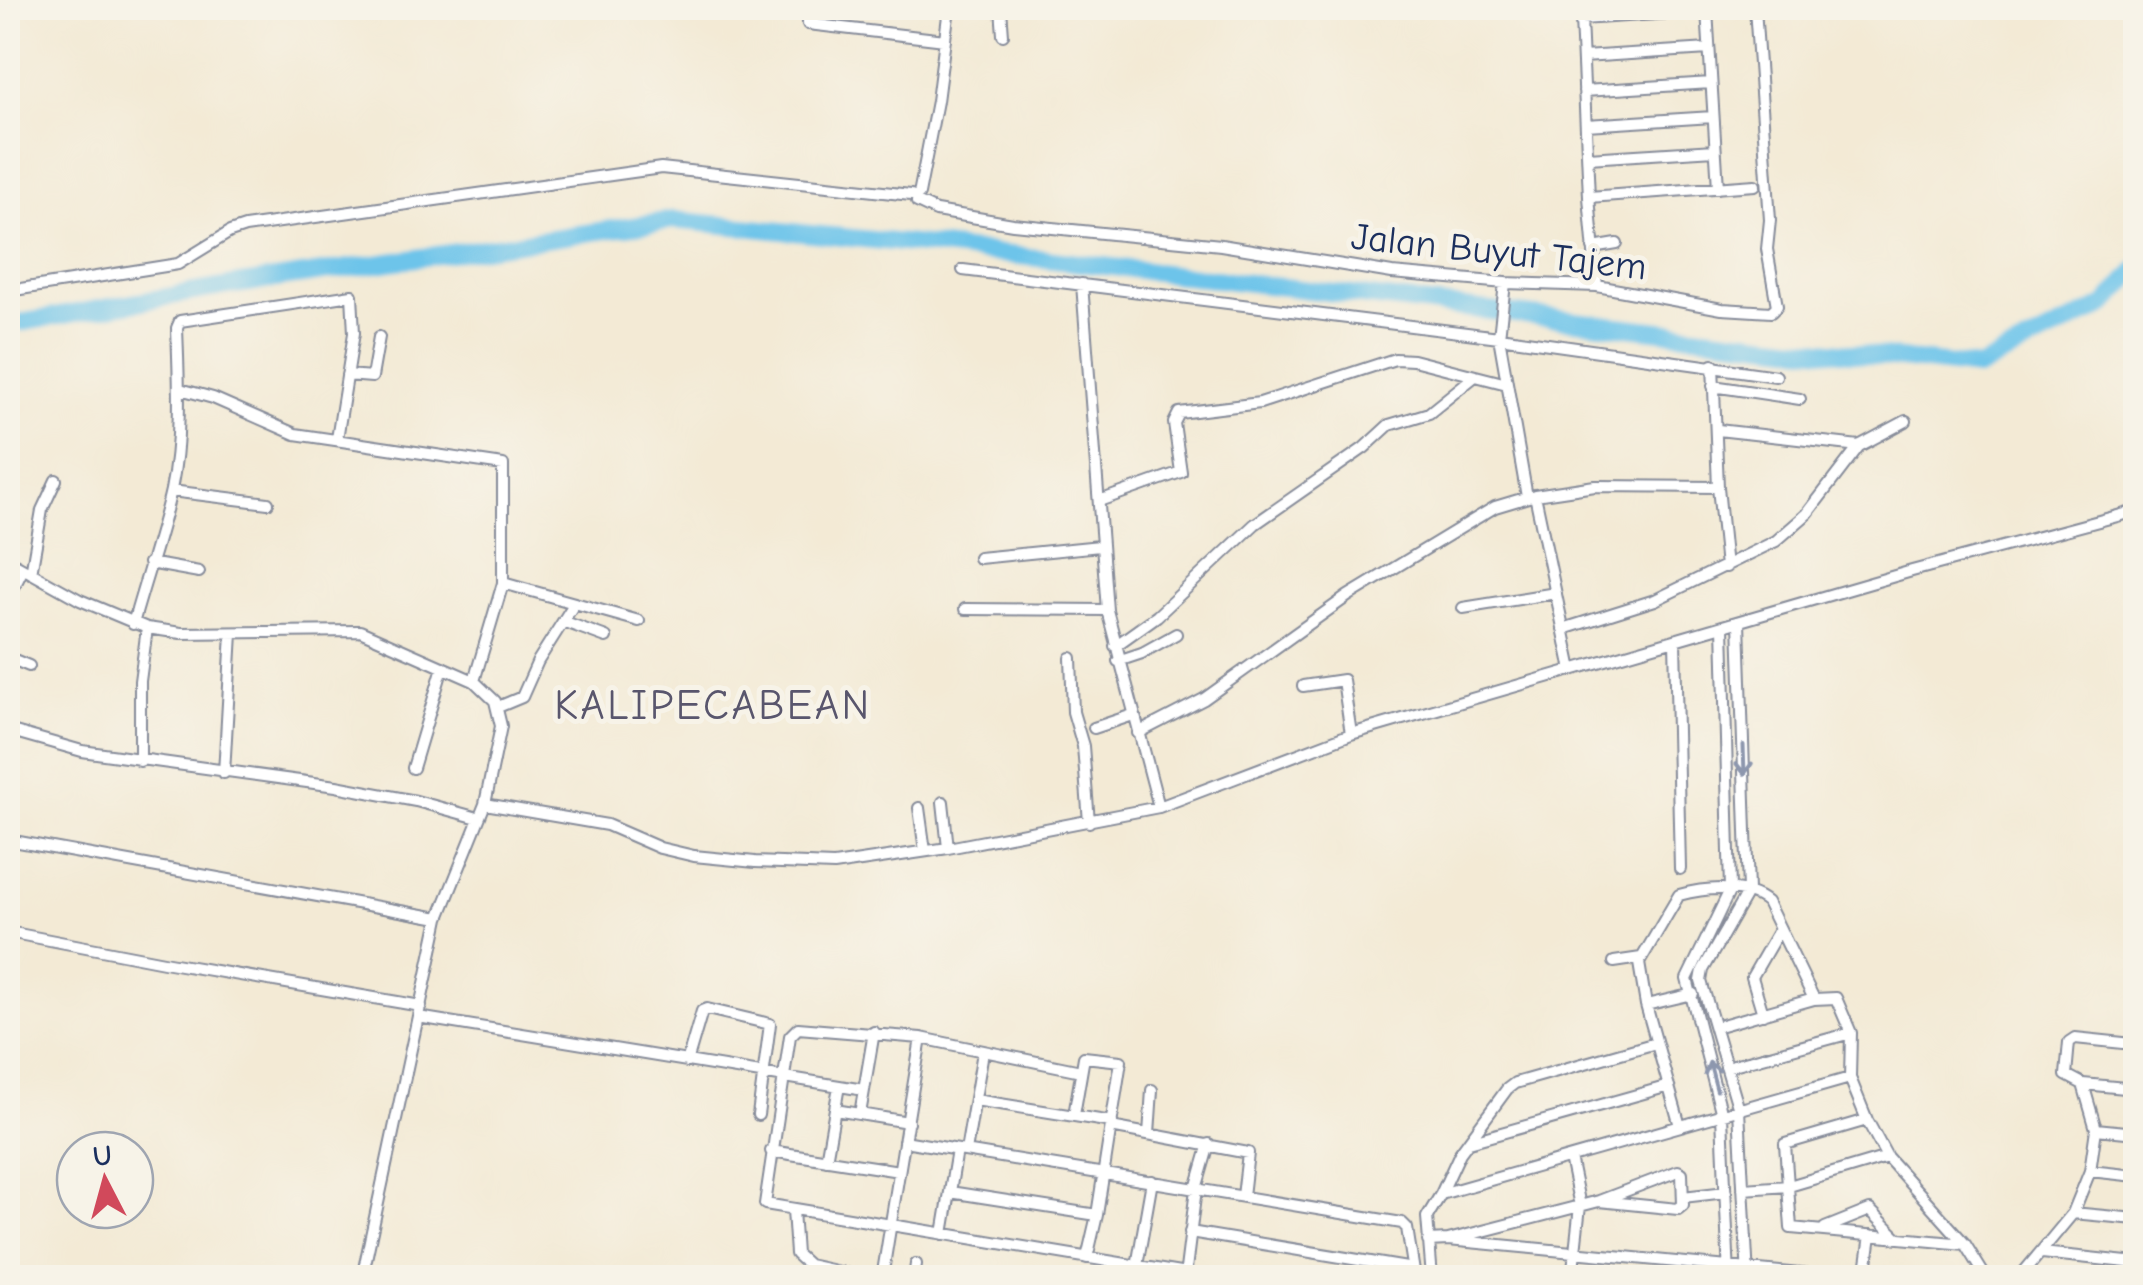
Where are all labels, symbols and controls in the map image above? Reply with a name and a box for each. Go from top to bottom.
street label: Jalan Buyut Tajem [1349,215,1649,289]
district label: KALIPECABEAN [554,681,872,730]
one-way arrow [1734,744,1753,776]
one-way arrow [1703,1061,1722,1092]
north arrow [55,1130,155,1230]
text: U [92,1139,113,1173]

